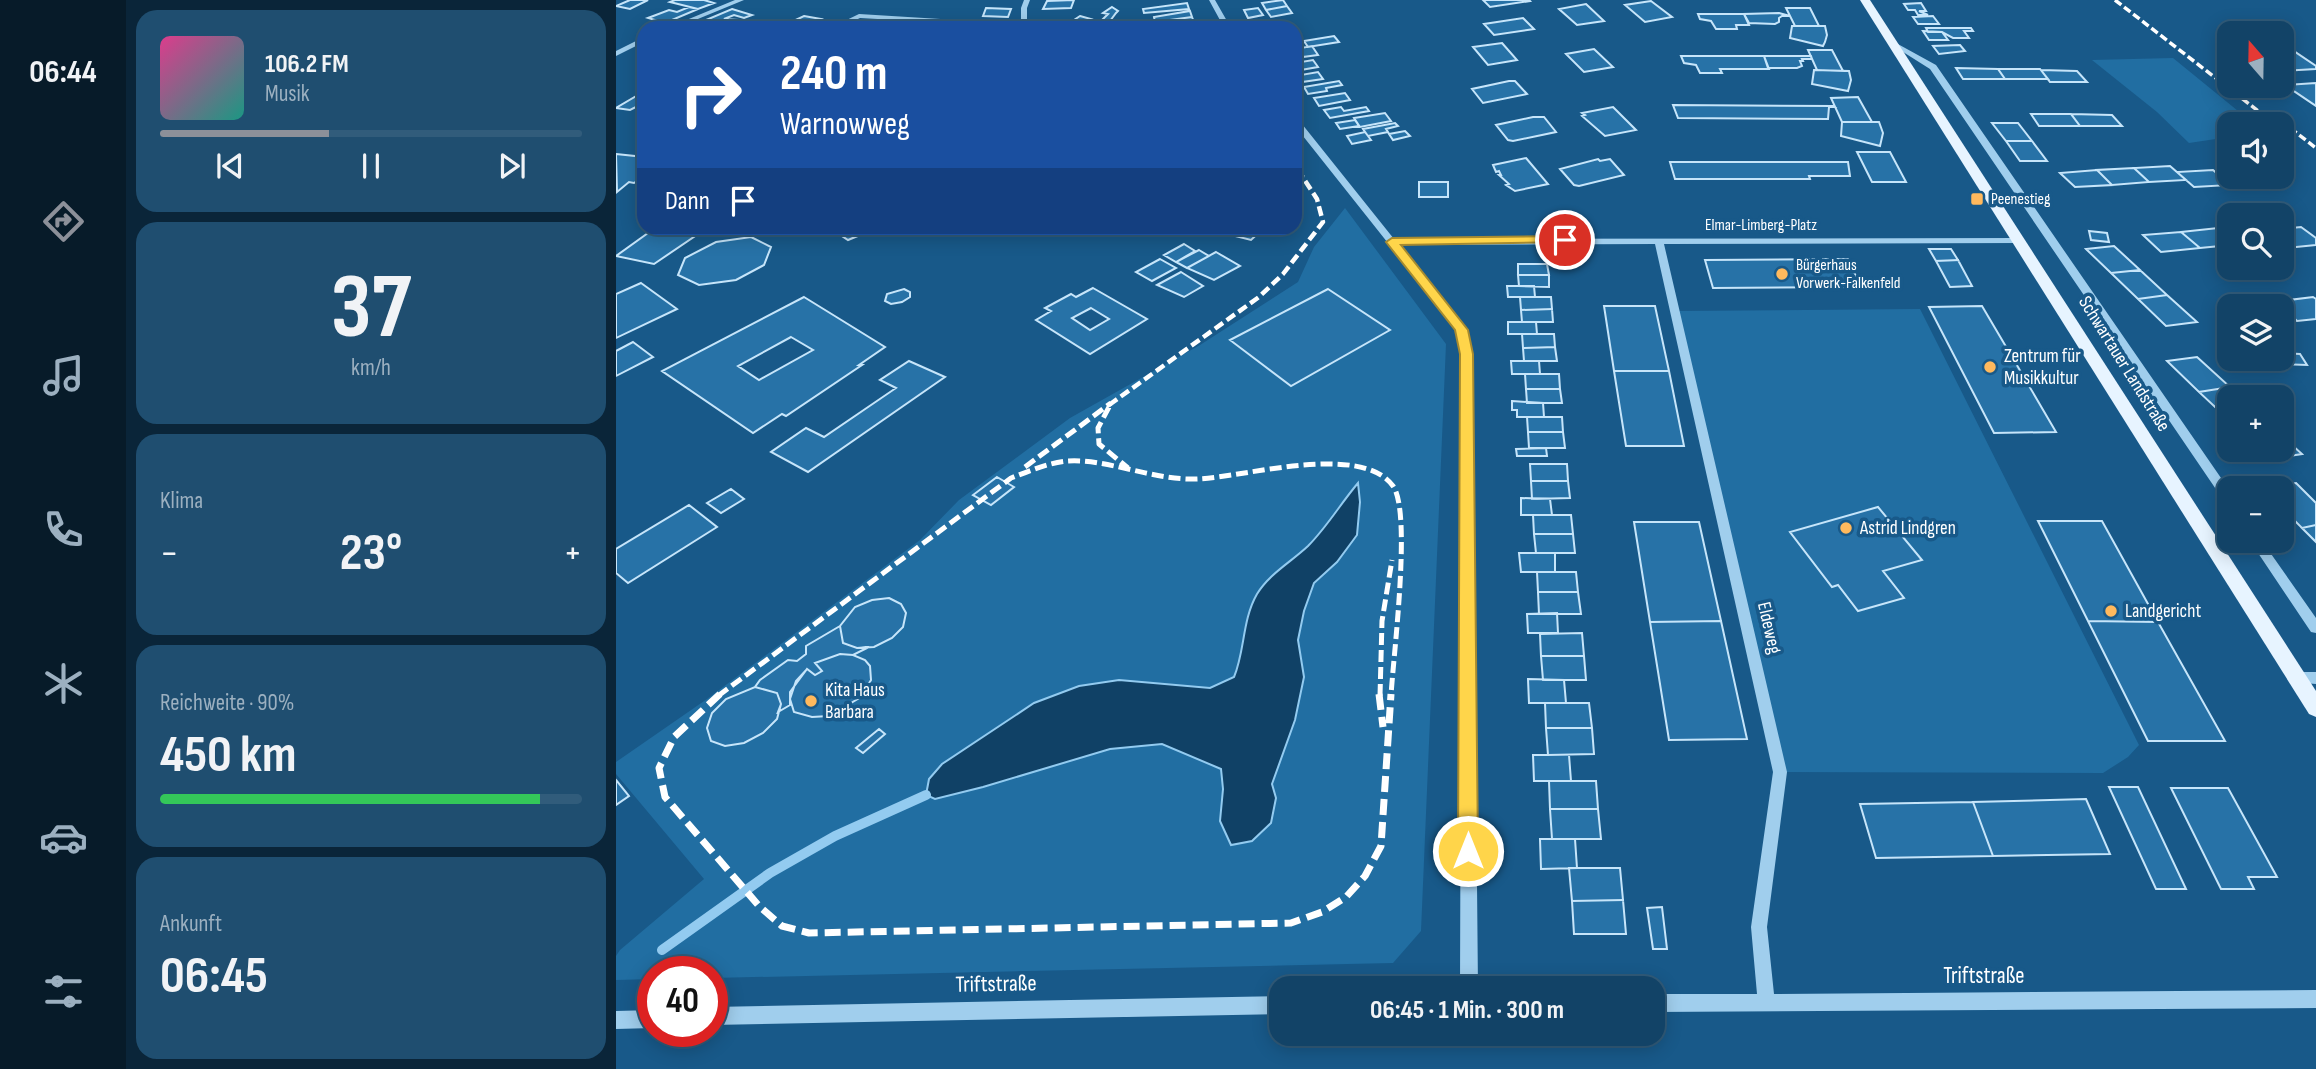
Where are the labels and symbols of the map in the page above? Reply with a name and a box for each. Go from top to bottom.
north arrow [2217,21,2294,98]
place label: Peenestieg [1991,190,2050,209]
marker: Peenestieg [1969,191,1985,207]
pin [1535,210,1595,270]
street label: Elmar-Limberg-Platz [1705,216,1817,235]
place label: Bürgerhaus Vorwerk-Falkenfeld [1796,256,1900,293]
marker: Bürgerhaus Vorwerk-Falkenfeld [1774,266,1790,282]
street label: Schwartauer Landstraße [2073,292,2175,436]
place label: Zentrum für Musikkultur [2004,345,2081,390]
marker: Zentrum für Musikkultur [1982,359,1998,375]
place label: Astrid Lindgren [1859,517,1956,540]
marker: Astrid Lindgren [1838,520,1854,536]
street label: Eldeweg [1752,600,1786,657]
place label: Landgericht [2125,600,2201,623]
marker: Landgericht [2103,603,2119,619]
place label: Kita Haus Barbara [825,679,885,724]
marker: Kita Haus Barbara [803,693,819,709]
position arrow [1431,814,1505,888]
speed limit sign: 40 [637,956,728,1047]
street label: Triftstraße [1943,962,2025,990]
street label: Triftstraße [955,969,1037,999]

